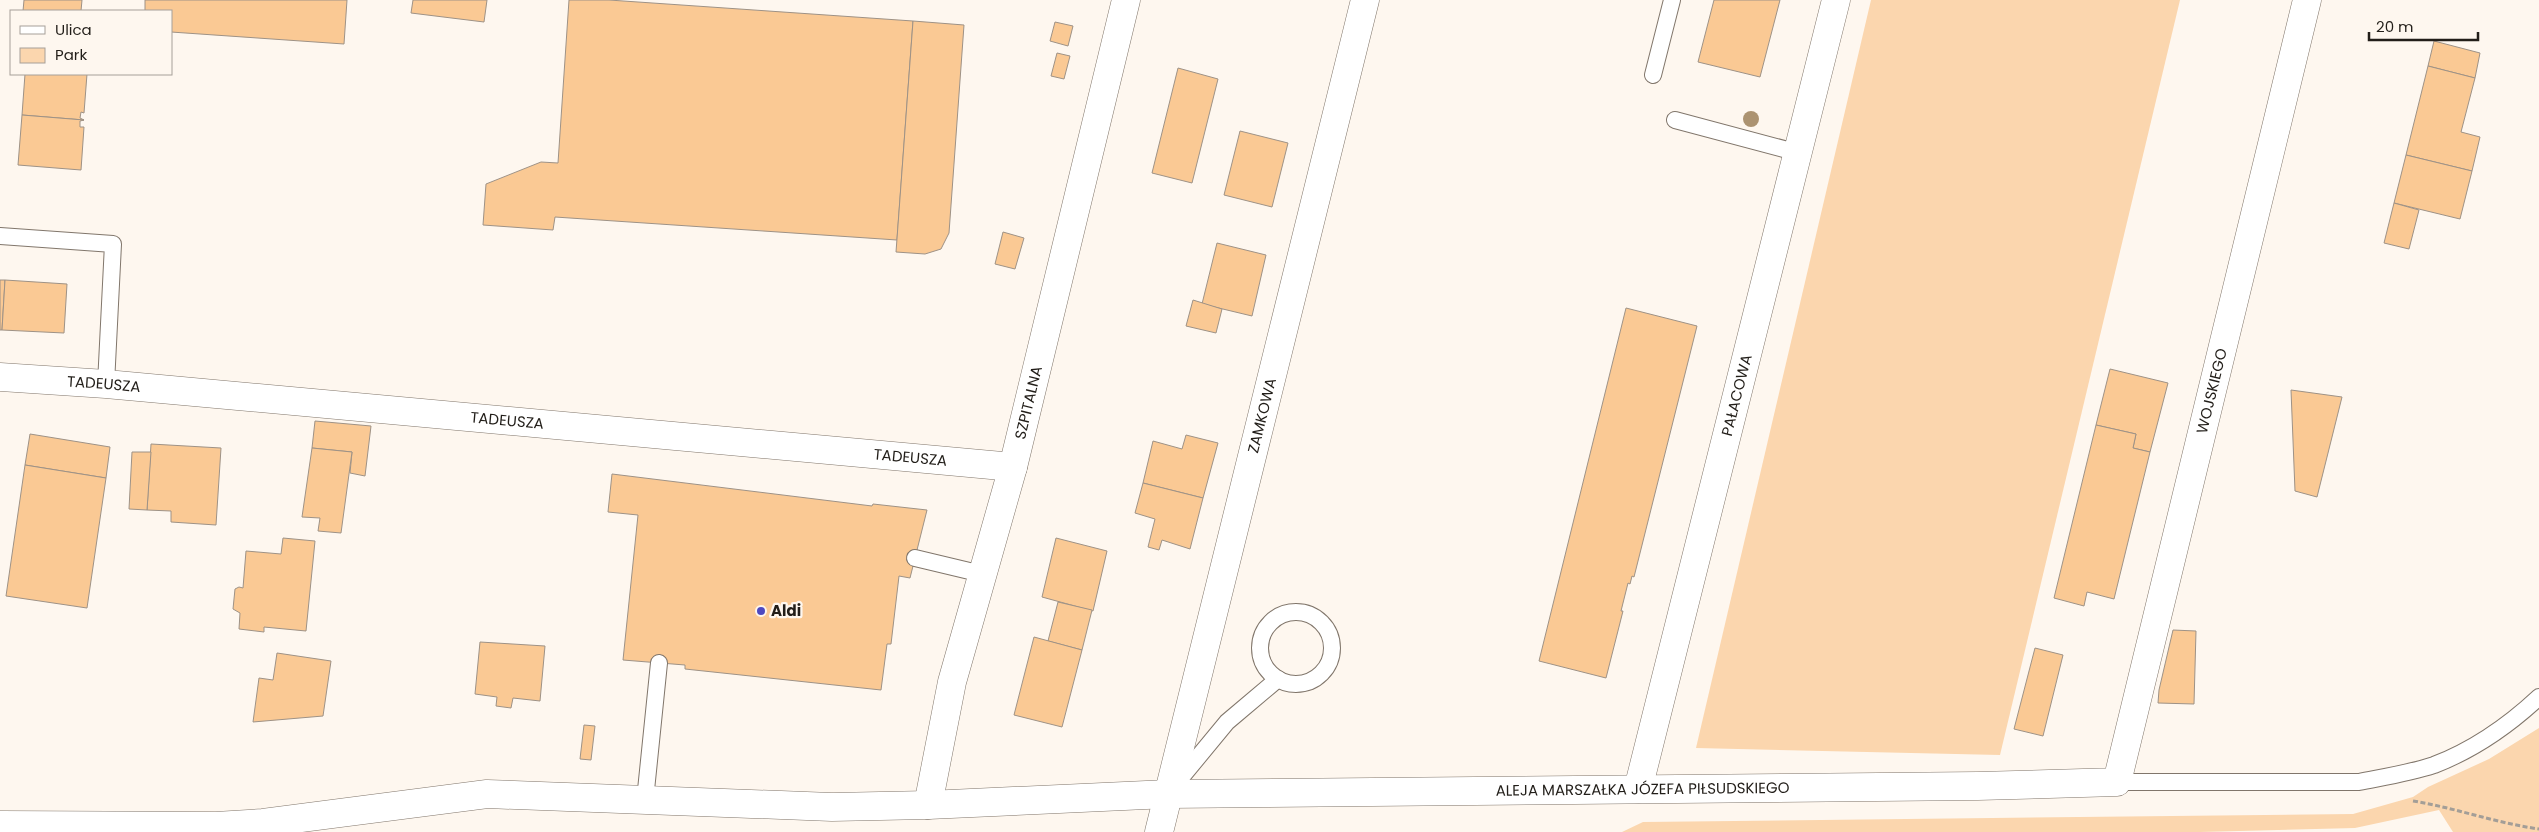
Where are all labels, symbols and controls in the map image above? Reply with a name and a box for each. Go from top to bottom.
legend [10,10,172,75]
scale bar [2369,10,2478,42]
text: 20 m [2376,16,2414,37]
text: Ulica [55,19,92,40]
text: Park [55,44,87,65]
street label: WOJSKIEGO [2191,346,2232,436]
street label: PAŁACOWA [1716,352,1757,438]
street label: SZPITALNA [1009,364,1047,441]
street label: TADEUSZA [66,370,142,397]
street label: ZAMKOWA [1242,376,1281,455]
street label: TADEUSZA [469,406,545,434]
street label: TADEUSZA [873,443,948,471]
place label: Aldi [771,600,801,621]
marker: Aldi [755,605,767,617]
street label: ALEJA MARSZAŁKA JÓZEFA PIŁSUDSKIEGO [1495,777,1790,801]

